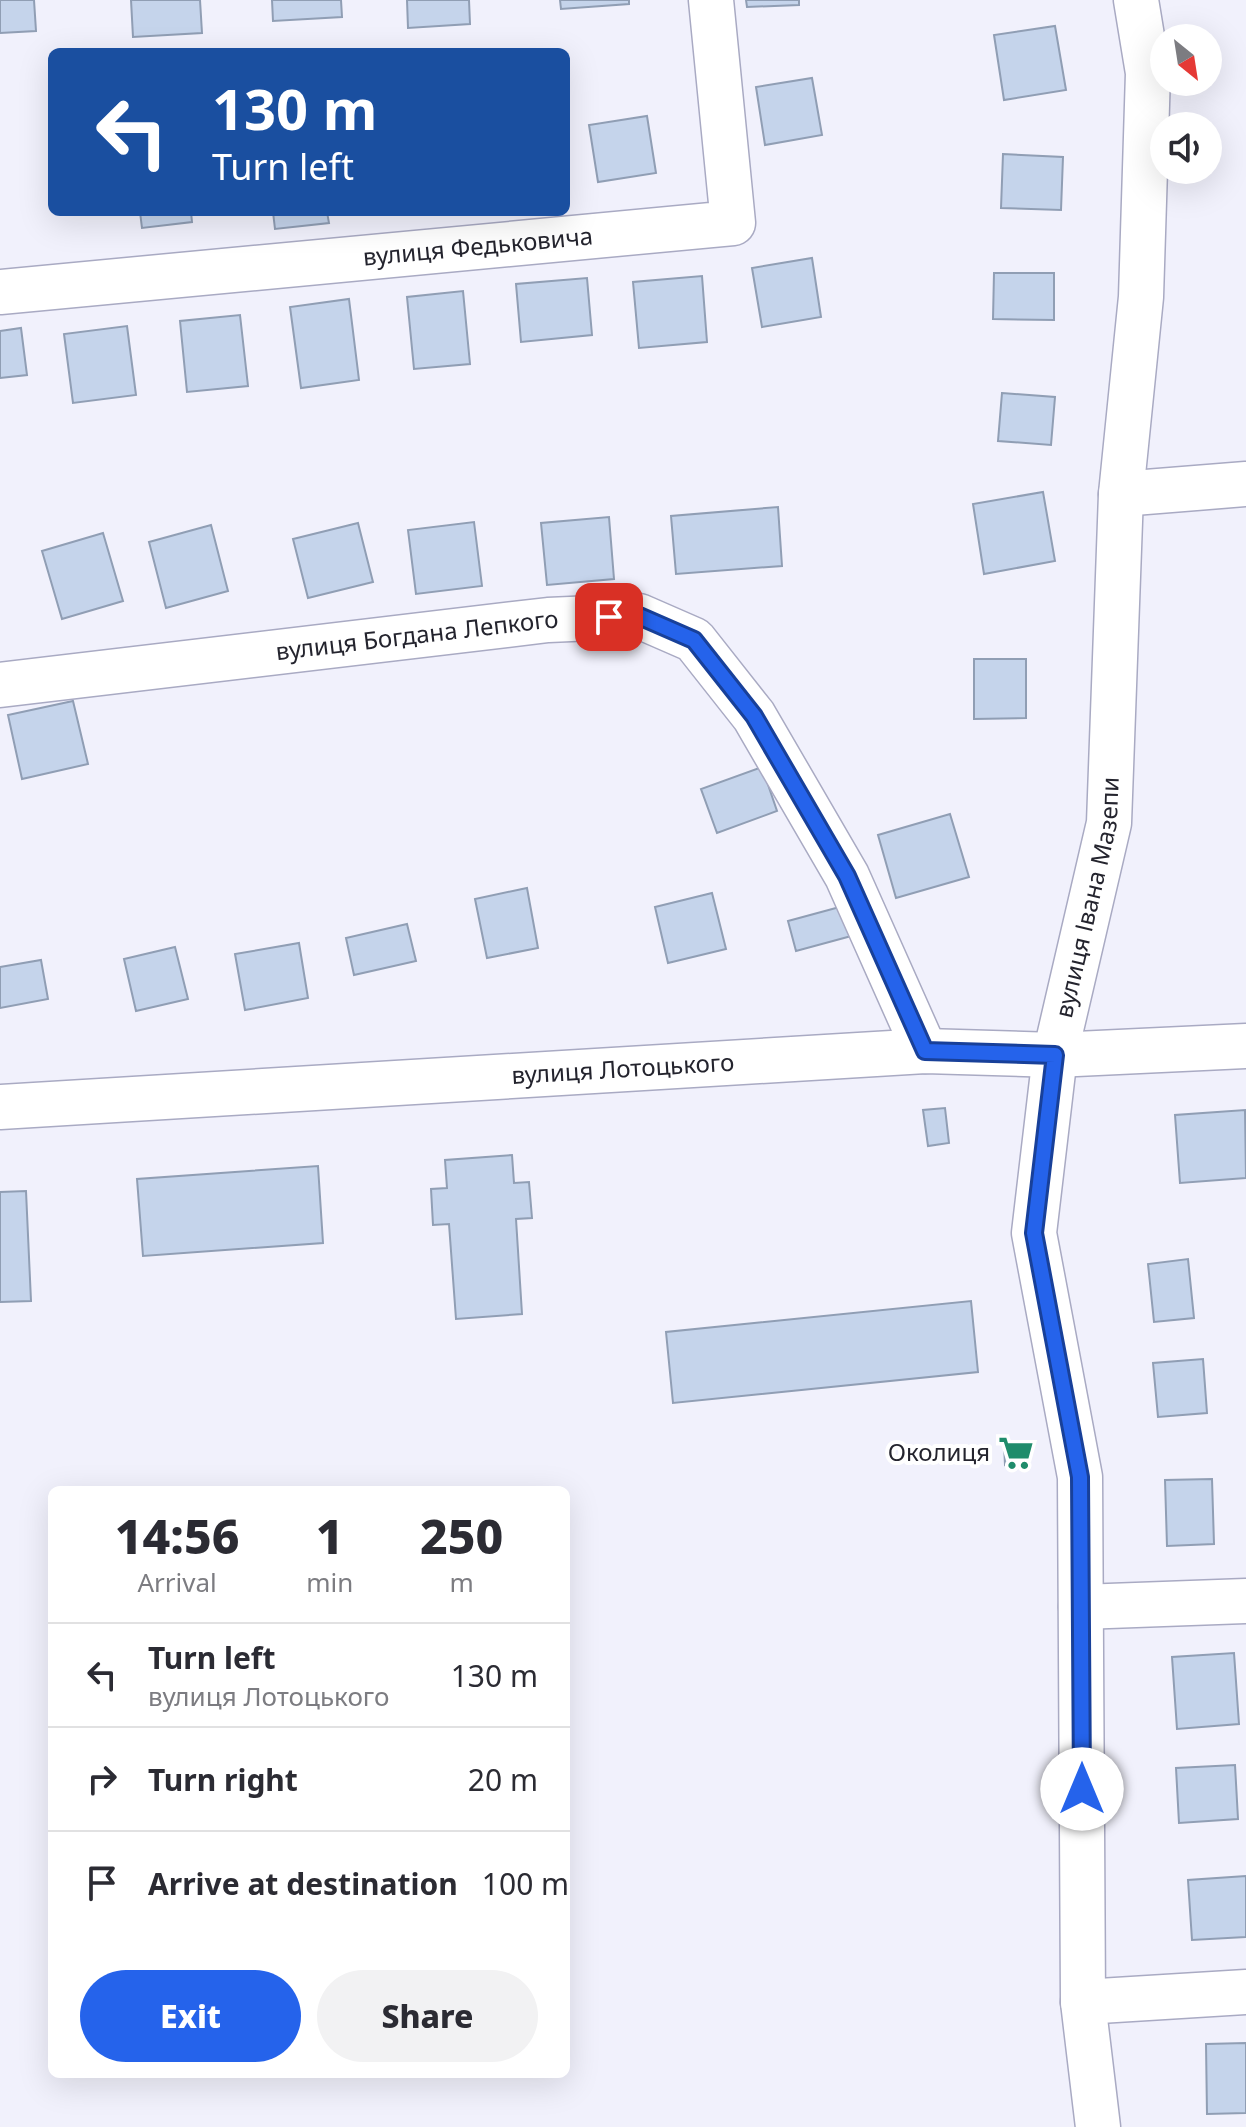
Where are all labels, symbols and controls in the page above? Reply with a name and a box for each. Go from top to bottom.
north arrow [1150,24,1222,96]
map controls [1150,24,1222,184]
text: 130 m [212,70,377,146]
icon: left [80,80,184,184]
button: sound [1150,112,1222,184]
text: Turn left [212,142,354,191]
street label: вулиця Федьковича [361,218,594,273]
pin [575,583,643,651]
icon: arrive [587,595,631,639]
street label: вулиця Богдана Лепкого [274,602,559,667]
street label: вулиця Івана Мазепи [1046,776,1126,1021]
street label: вулиця Лотоцького [510,1045,735,1091]
supermarket icon: Околиця [997,1434,1035,1472]
place label: Околиця [888,1435,990,1468]
text: 14:56 [115,1503,239,1568]
text: 1 [316,1503,344,1568]
text: 250 [420,1503,503,1568]
text: Arrival [137,1564,217,1600]
text: min [306,1564,353,1600]
text: m [449,1564,474,1600]
text: Turn left [148,1637,276,1678]
icon: left [80,1653,124,1697]
text: 130 m [451,1655,538,1696]
text: вулиця Лотоцького [148,1678,389,1714]
position arrow [1040,1747,1124,1831]
icon: right [80,1757,124,1801]
text: Turn right [148,1759,298,1800]
text: 20 m [468,1759,538,1800]
icon: arrive [80,1861,124,1905]
text: Arrive at destination [148,1863,458,1904]
text: 100 m [482,1863,569,1904]
button: Exit [80,1970,301,2062]
button: Share [317,1970,538,2062]

